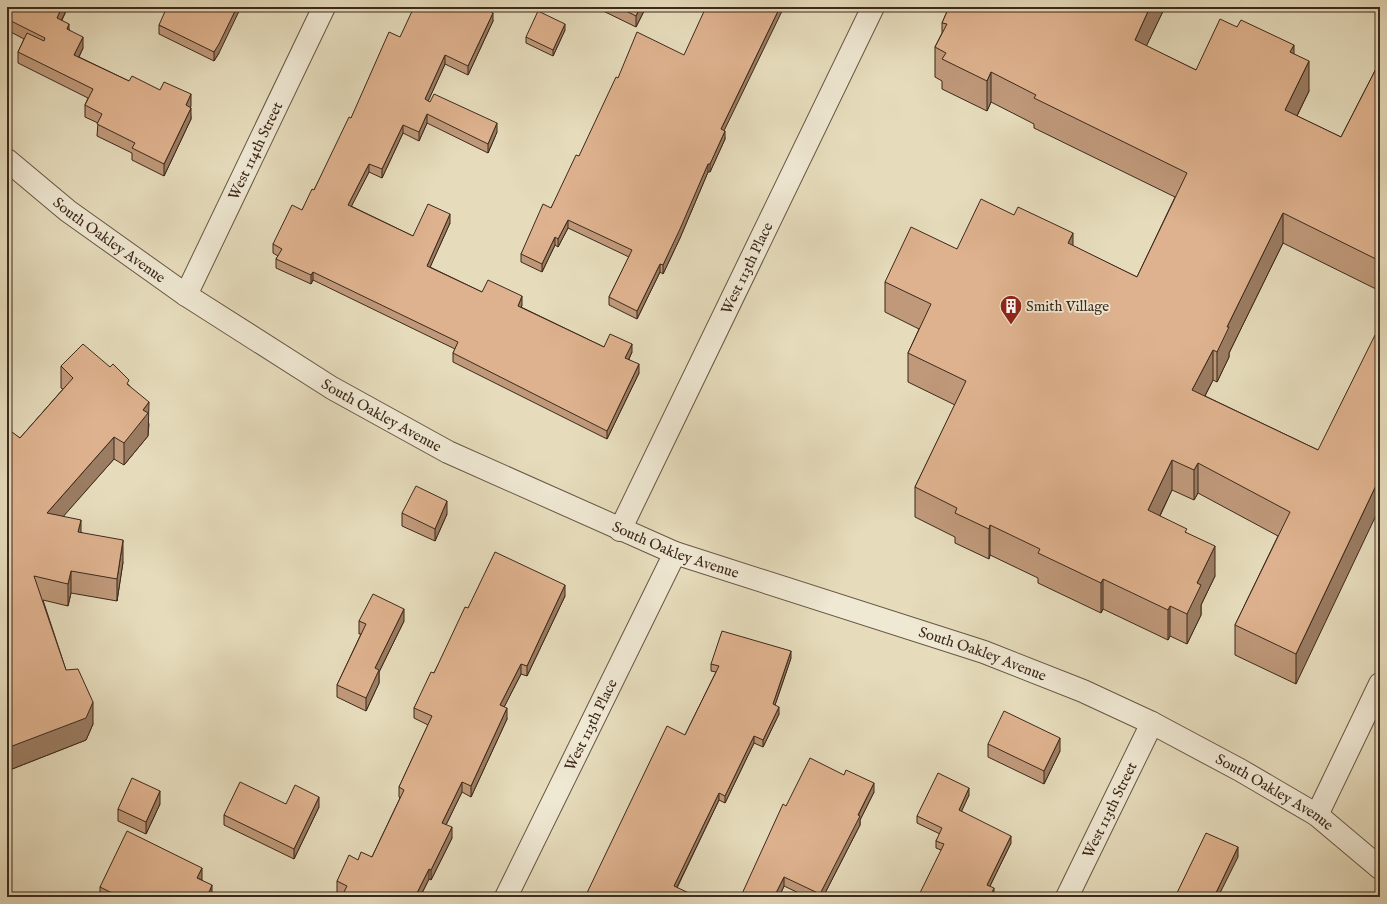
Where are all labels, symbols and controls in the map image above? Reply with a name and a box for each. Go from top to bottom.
street label: West 114th Street [224,99,287,203]
street label: South Oakley Avenue [49,193,169,287]
street label: West 113th Place [717,219,778,317]
building icon: Smith Village [998,293,1024,326]
place label: Smith Village [1026,297,1109,316]
street label: South Oakley Avenue [318,375,445,457]
street label: South Oakley Avenue [609,517,741,583]
street label: South Oakley Avenue [916,623,1049,686]
street label: West 113th Place [561,676,622,774]
street label: South Oakley Avenue [1212,750,1337,835]
street label: West 113th Street [1079,759,1142,861]

